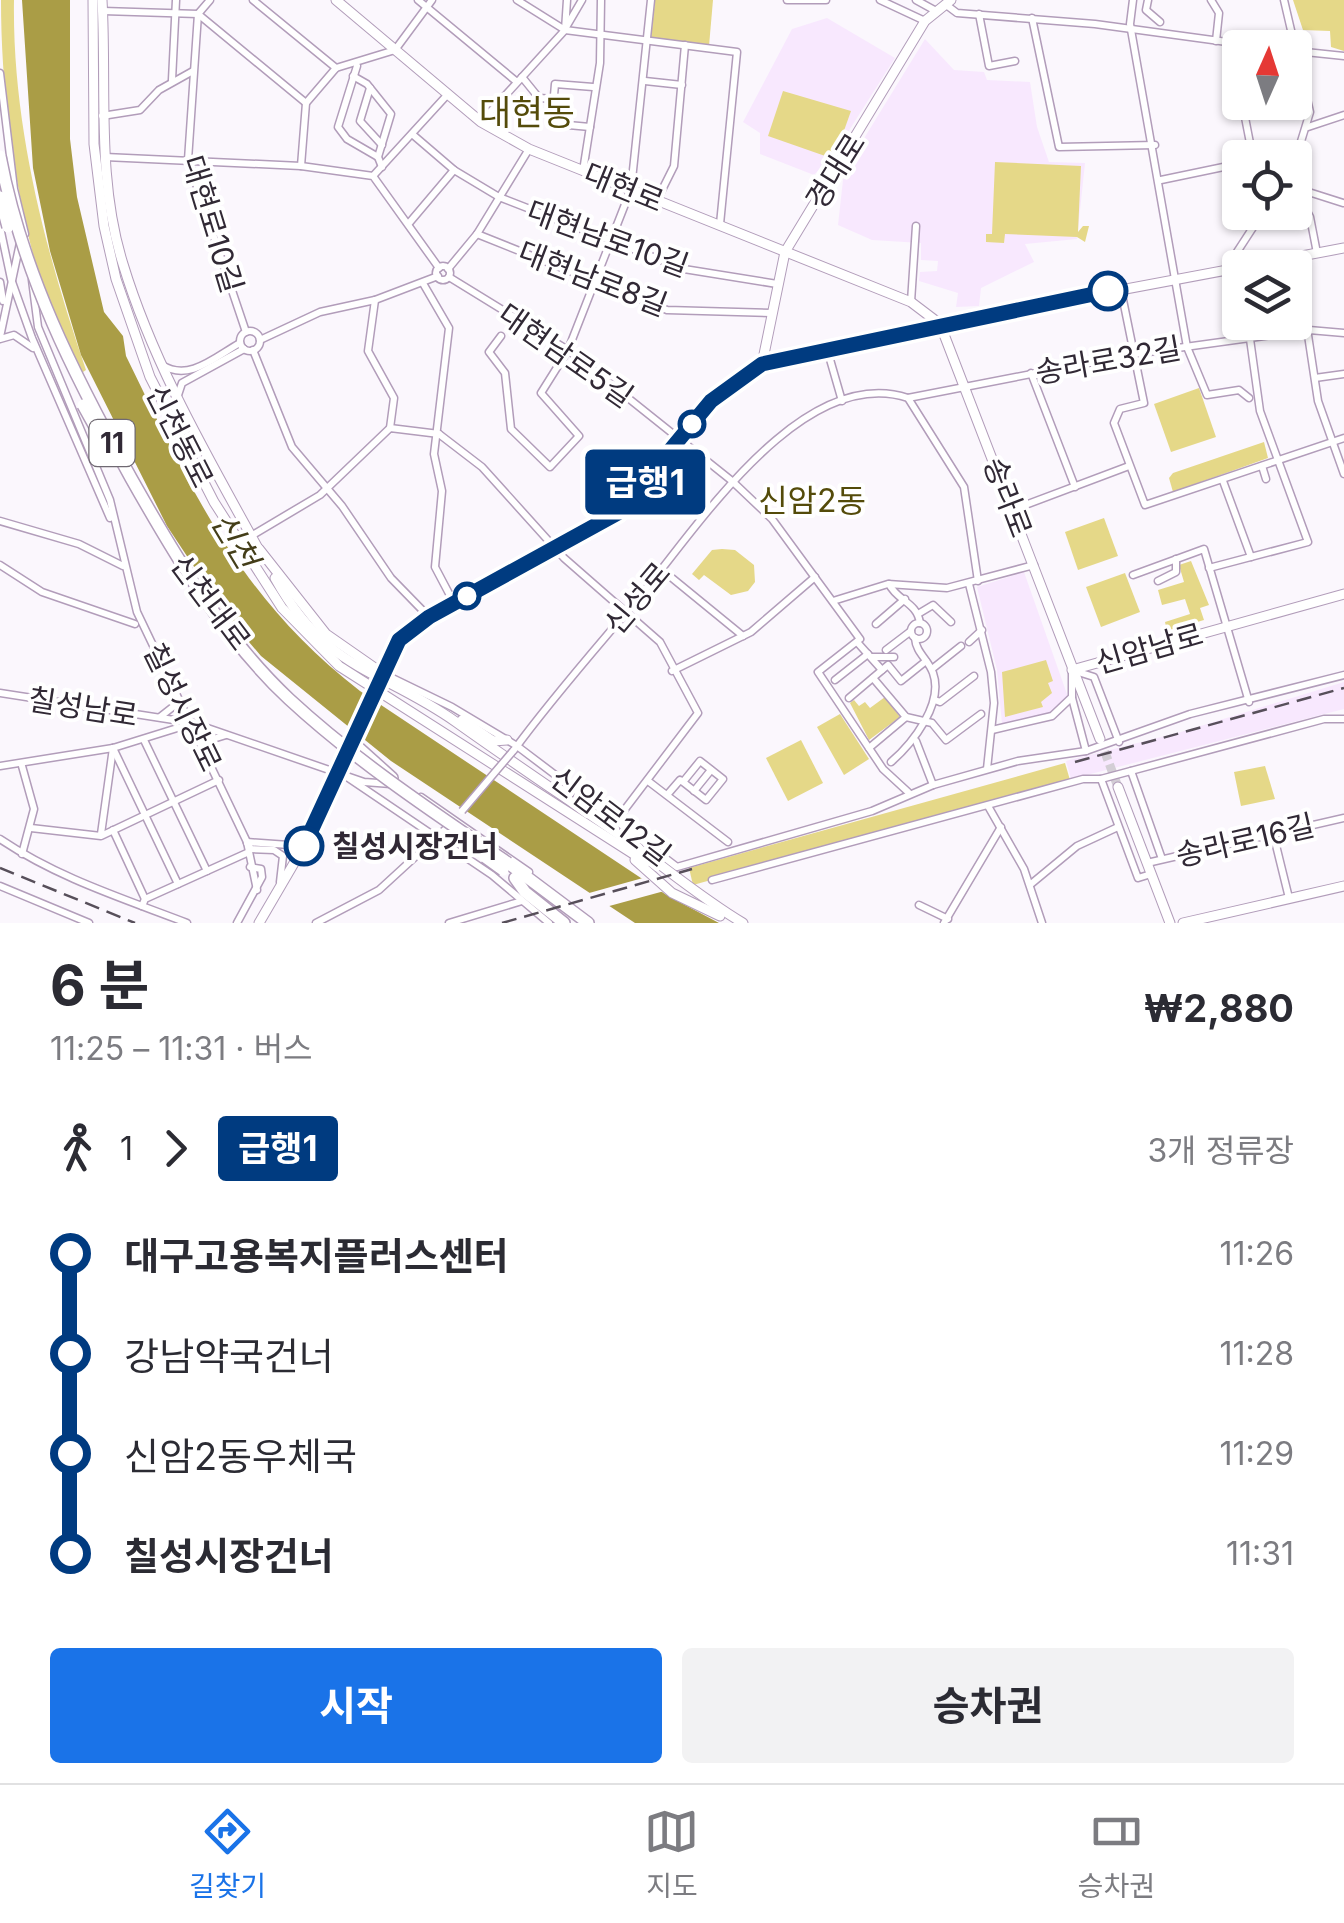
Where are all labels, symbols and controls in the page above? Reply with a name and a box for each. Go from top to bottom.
north arrow [1222,30,1312,120]
map controls [1222,30,1312,340]
district label: 대현동 [479,91,575,133]
street label: 경대로 [798,126,872,216]
button: locate [1222,140,1312,230]
street label: 대현로10길 [175,151,251,297]
street label: 대현로 [579,155,669,219]
street label: 대현남로10길 [522,192,694,284]
street label: 대현남로8길 [513,233,673,323]
button: layers [1222,250,1312,340]
unlabelled marker [1089,272,1127,310]
street label: 대현남로5길 [492,295,640,415]
street label: 송라로32길 [1032,329,1184,391]
street label: 신천동로 [139,379,221,493]
unlabelled marker [679,411,705,437]
road number: 11 [90,420,134,466]
line badge: 급행1 [588,450,702,514]
street label: 송라로 [976,452,1040,542]
text: 급행1 [605,461,685,503]
district label: 신암2동 [758,481,866,520]
water label: 신천 [203,505,269,578]
street label: 신천대로 [163,547,259,657]
street label: 신성로 [597,555,677,641]
unlabelled marker [454,583,480,609]
street label: 신암남로 [1091,615,1207,681]
street label: 칠성시장로 [137,637,229,777]
street label: 칠성남로 [26,681,140,733]
street label: 신암로12길 [544,759,678,873]
street label: 송라로16길 [1172,807,1318,873]
marker: 칠성시장건너 [285,827,323,865]
place label: 칠성시장건너 [332,828,498,864]
text: 6 분 [50,952,149,1018]
text: ₩2,880 [1144,985,1294,1031]
text: 11:25 – 11:31 · 버스 [50,1029,312,1068]
icon: walk [50,1121,105,1176]
icon: forward [148,1121,203,1176]
text: 급행1 [238,1127,318,1169]
text: 1 [120,1129,133,1168]
text: 3개 정류장 [1147,1131,1294,1170]
text: 대구고용복지플러스센터 [124,1233,509,1279]
text: 11:26 [1219,1234,1294,1273]
text: 강남약국건너 [124,1333,334,1379]
text: 11:28 [1219,1334,1294,1373]
text: 신암2동우체국 [124,1433,357,1479]
text: 11:29 [1219,1434,1294,1473]
text: 칠성시장건너 [124,1533,334,1579]
text: 11:31 [1226,1534,1294,1573]
button: 시작 [50,1648,662,1763]
button: 승차권 [682,1648,1294,1763]
tab: 길찾기 [189,1804,266,1904]
tab: 지도 [644,1804,699,1904]
tab: 승차권 [1078,1804,1155,1904]

